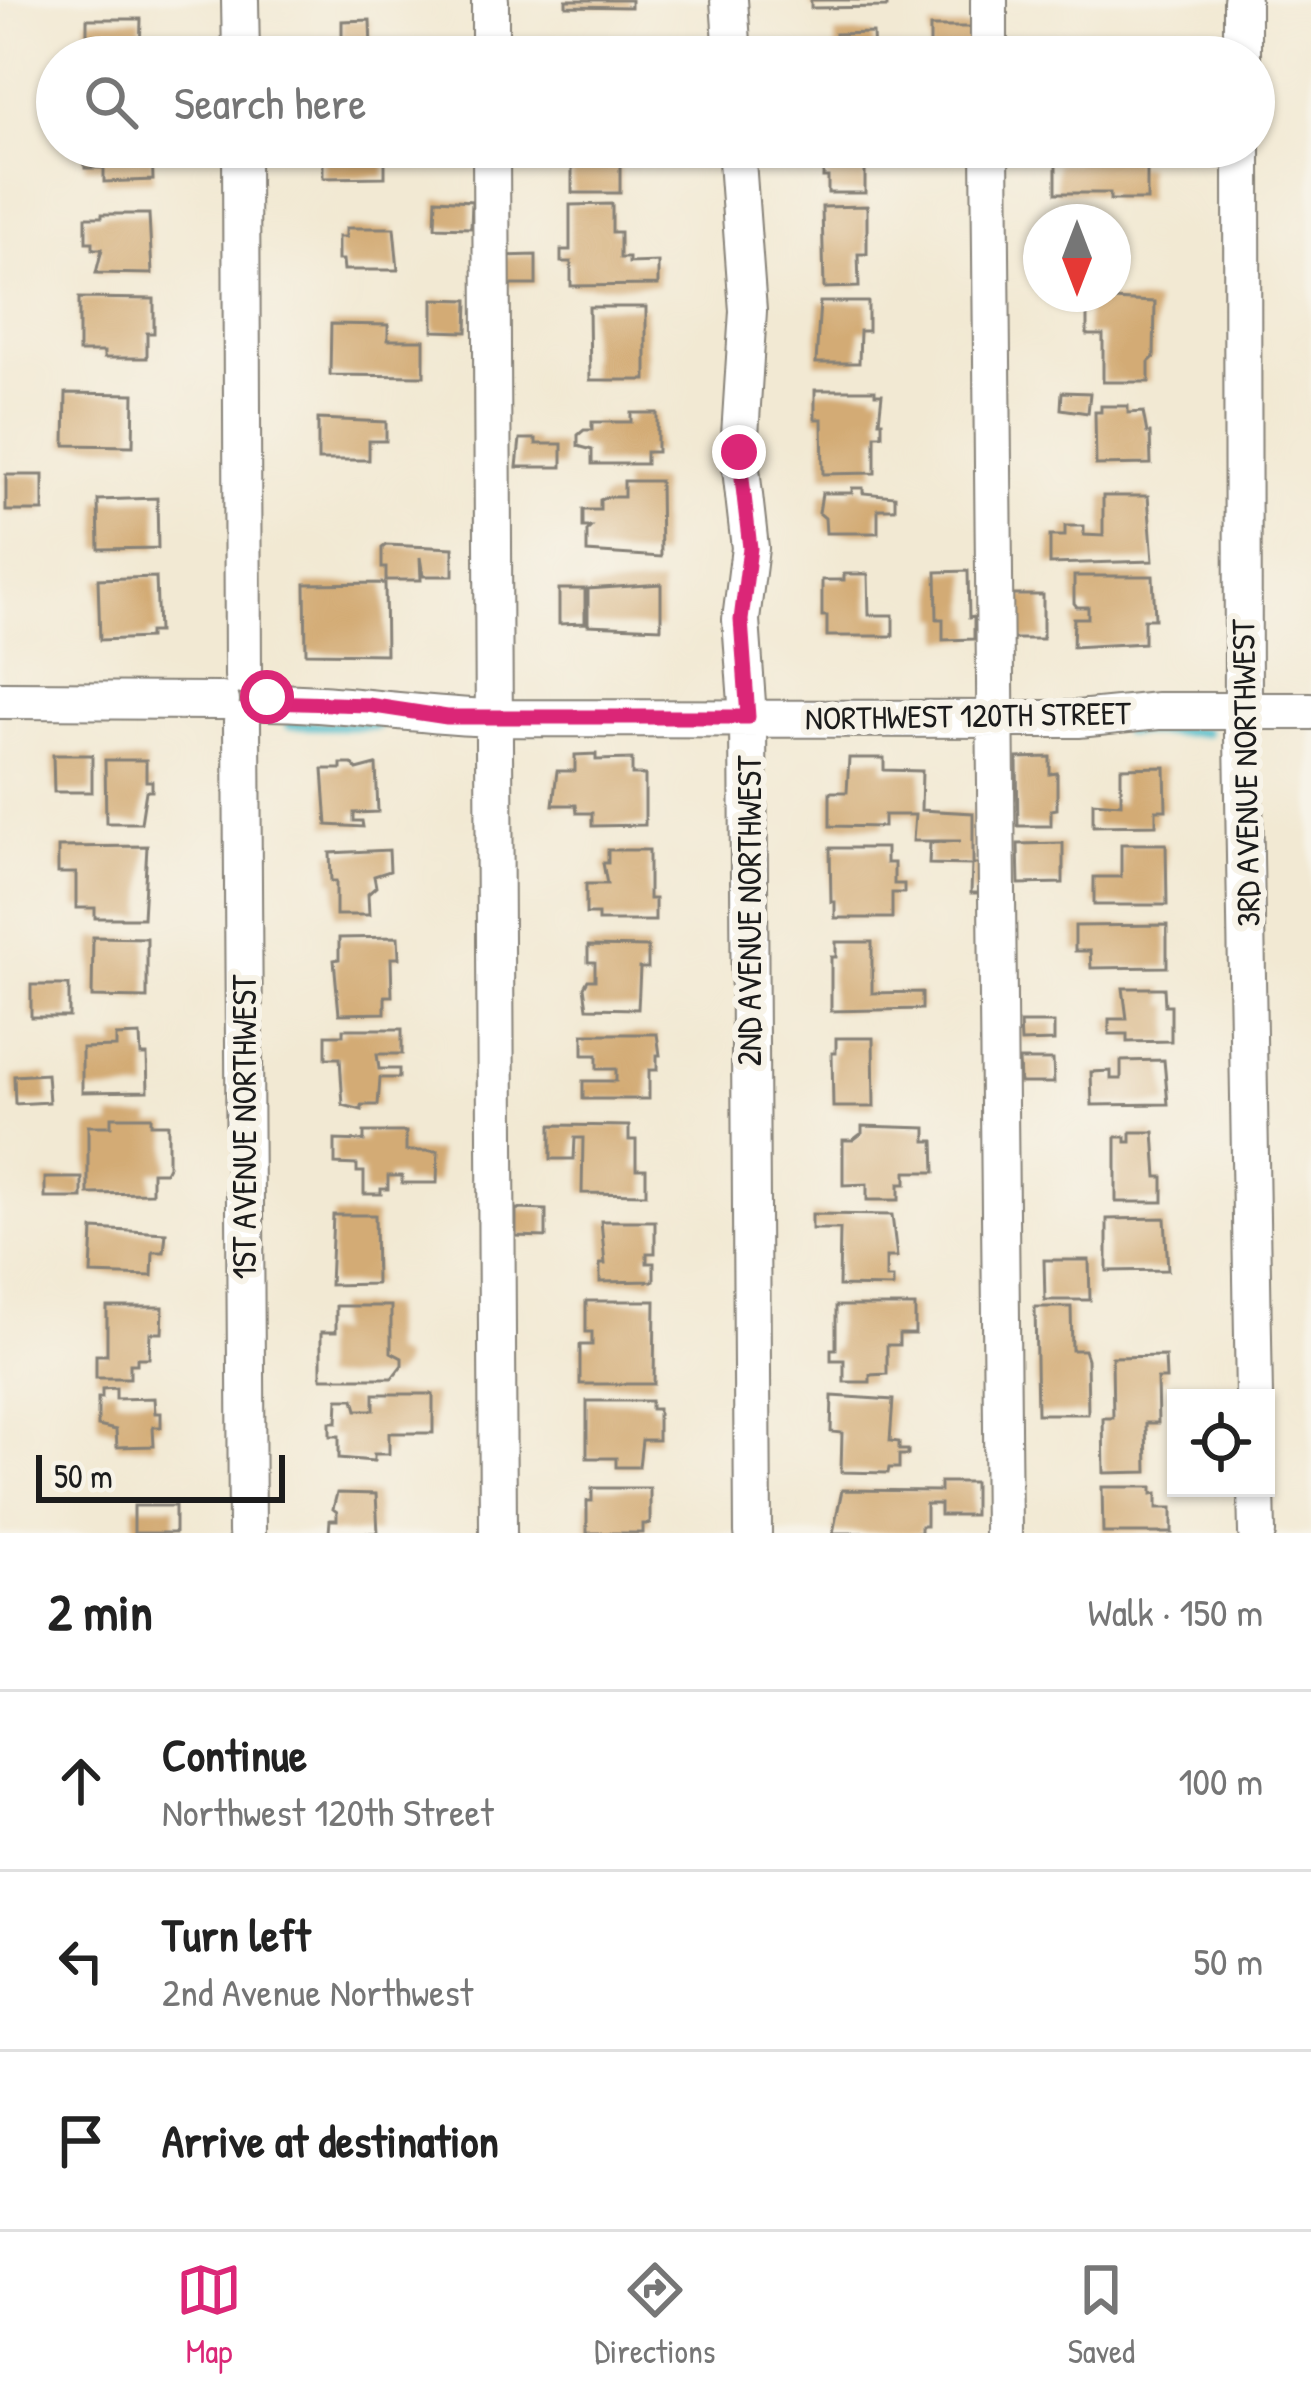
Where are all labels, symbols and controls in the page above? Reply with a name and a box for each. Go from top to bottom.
search box [36,36,1275,168]
icon: search [78,69,144,135]
text: Search here [174,72,366,133]
north arrow [1023,204,1131,312]
route end [712,425,766,479]
street label: 3RD AVENUE NORTHWEST [1220,618,1270,927]
route start [240,670,294,724]
street label: NORTHWEST 120TH STREET [805,690,1132,740]
street label: 2ND AVENUE NORTHWEST [727,755,771,1066]
street label: 1ST AVENUE NORTHWEST [222,974,266,1279]
map controls [1167,1389,1275,1497]
button: locate [1167,1389,1275,1497]
scale bar [36,1449,285,1502]
text: 50 m [54,1454,113,1498]
text: 2 min [48,1577,153,1646]
text: Walk · 150 m [1088,1585,1263,1638]
text: Continue [162,1724,307,1785]
icon: ahead [48,1748,114,1814]
text: 100 m [1178,1754,1263,1807]
text: Northwest 120th Street [162,1785,494,1838]
text: Turn left [162,1904,311,1965]
icon: left [48,1928,114,1994]
text: 50 m [1194,1934,1263,1987]
text: 2nd Avenue Northwest [162,1965,473,2018]
icon: arrive [48,2108,114,2174]
text: Arrive at destination [162,2110,499,2171]
tab: Map [176,2257,242,2373]
tab: Directions [594,2257,716,2373]
tab: Saved [1068,2257,1135,2373]

